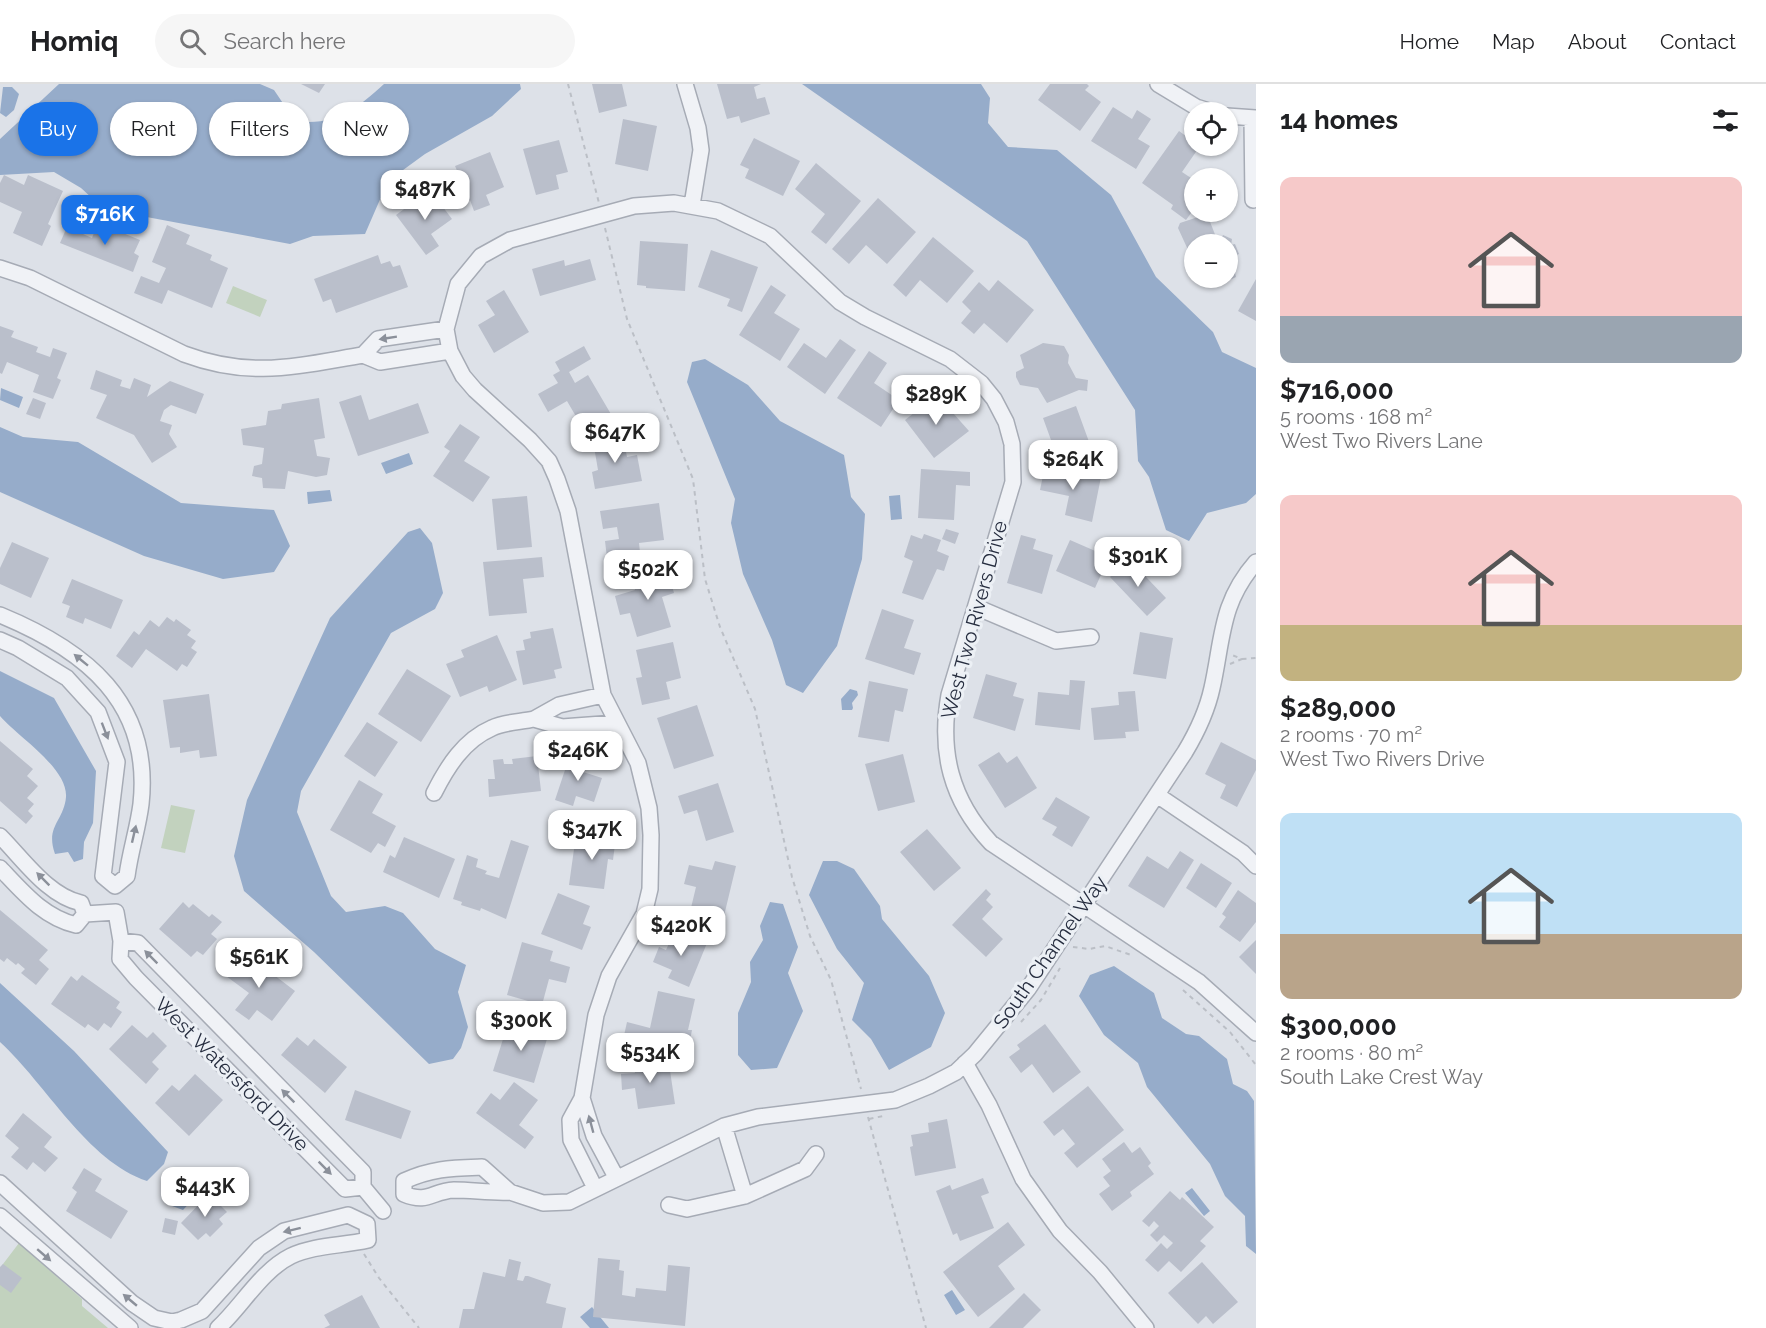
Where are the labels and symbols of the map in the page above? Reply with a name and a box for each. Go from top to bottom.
pin: $487K [383,170,467,221]
pin: $716K [63,195,147,246]
one-way arrow [378,334,397,343]
pin: $289K [894,375,978,426]
pin: $647K [573,413,657,464]
pin: $264K [1031,440,1115,491]
street label: West Two Rivers Drive [936,518,1012,722]
pin: $301K [1096,537,1180,588]
pin: $502K [606,550,690,601]
one-way arrow [73,653,89,666]
one-way arrow [100,722,110,740]
pin: $246K [536,731,620,782]
pin: $347K [550,810,634,861]
one-way arrow [130,824,139,843]
street label: South Channel Way [988,871,1112,1033]
one-way arrow [36,872,50,886]
pin: $420K [639,906,723,957]
pin: $561K [217,938,301,989]
one-way arrow [145,950,159,964]
street label: West Watersford Drive [150,992,314,1156]
pin: $300K [479,1001,563,1052]
pin: $534K [608,1033,692,1084]
one-way arrow [282,1089,296,1103]
one-way arrow [586,1115,595,1133]
one-way arrow [317,1160,331,1174]
pin: $443K [163,1167,247,1218]
one-way arrow [283,1226,301,1236]
one-way arrow [36,1248,52,1261]
one-way arrow [122,1294,138,1307]

